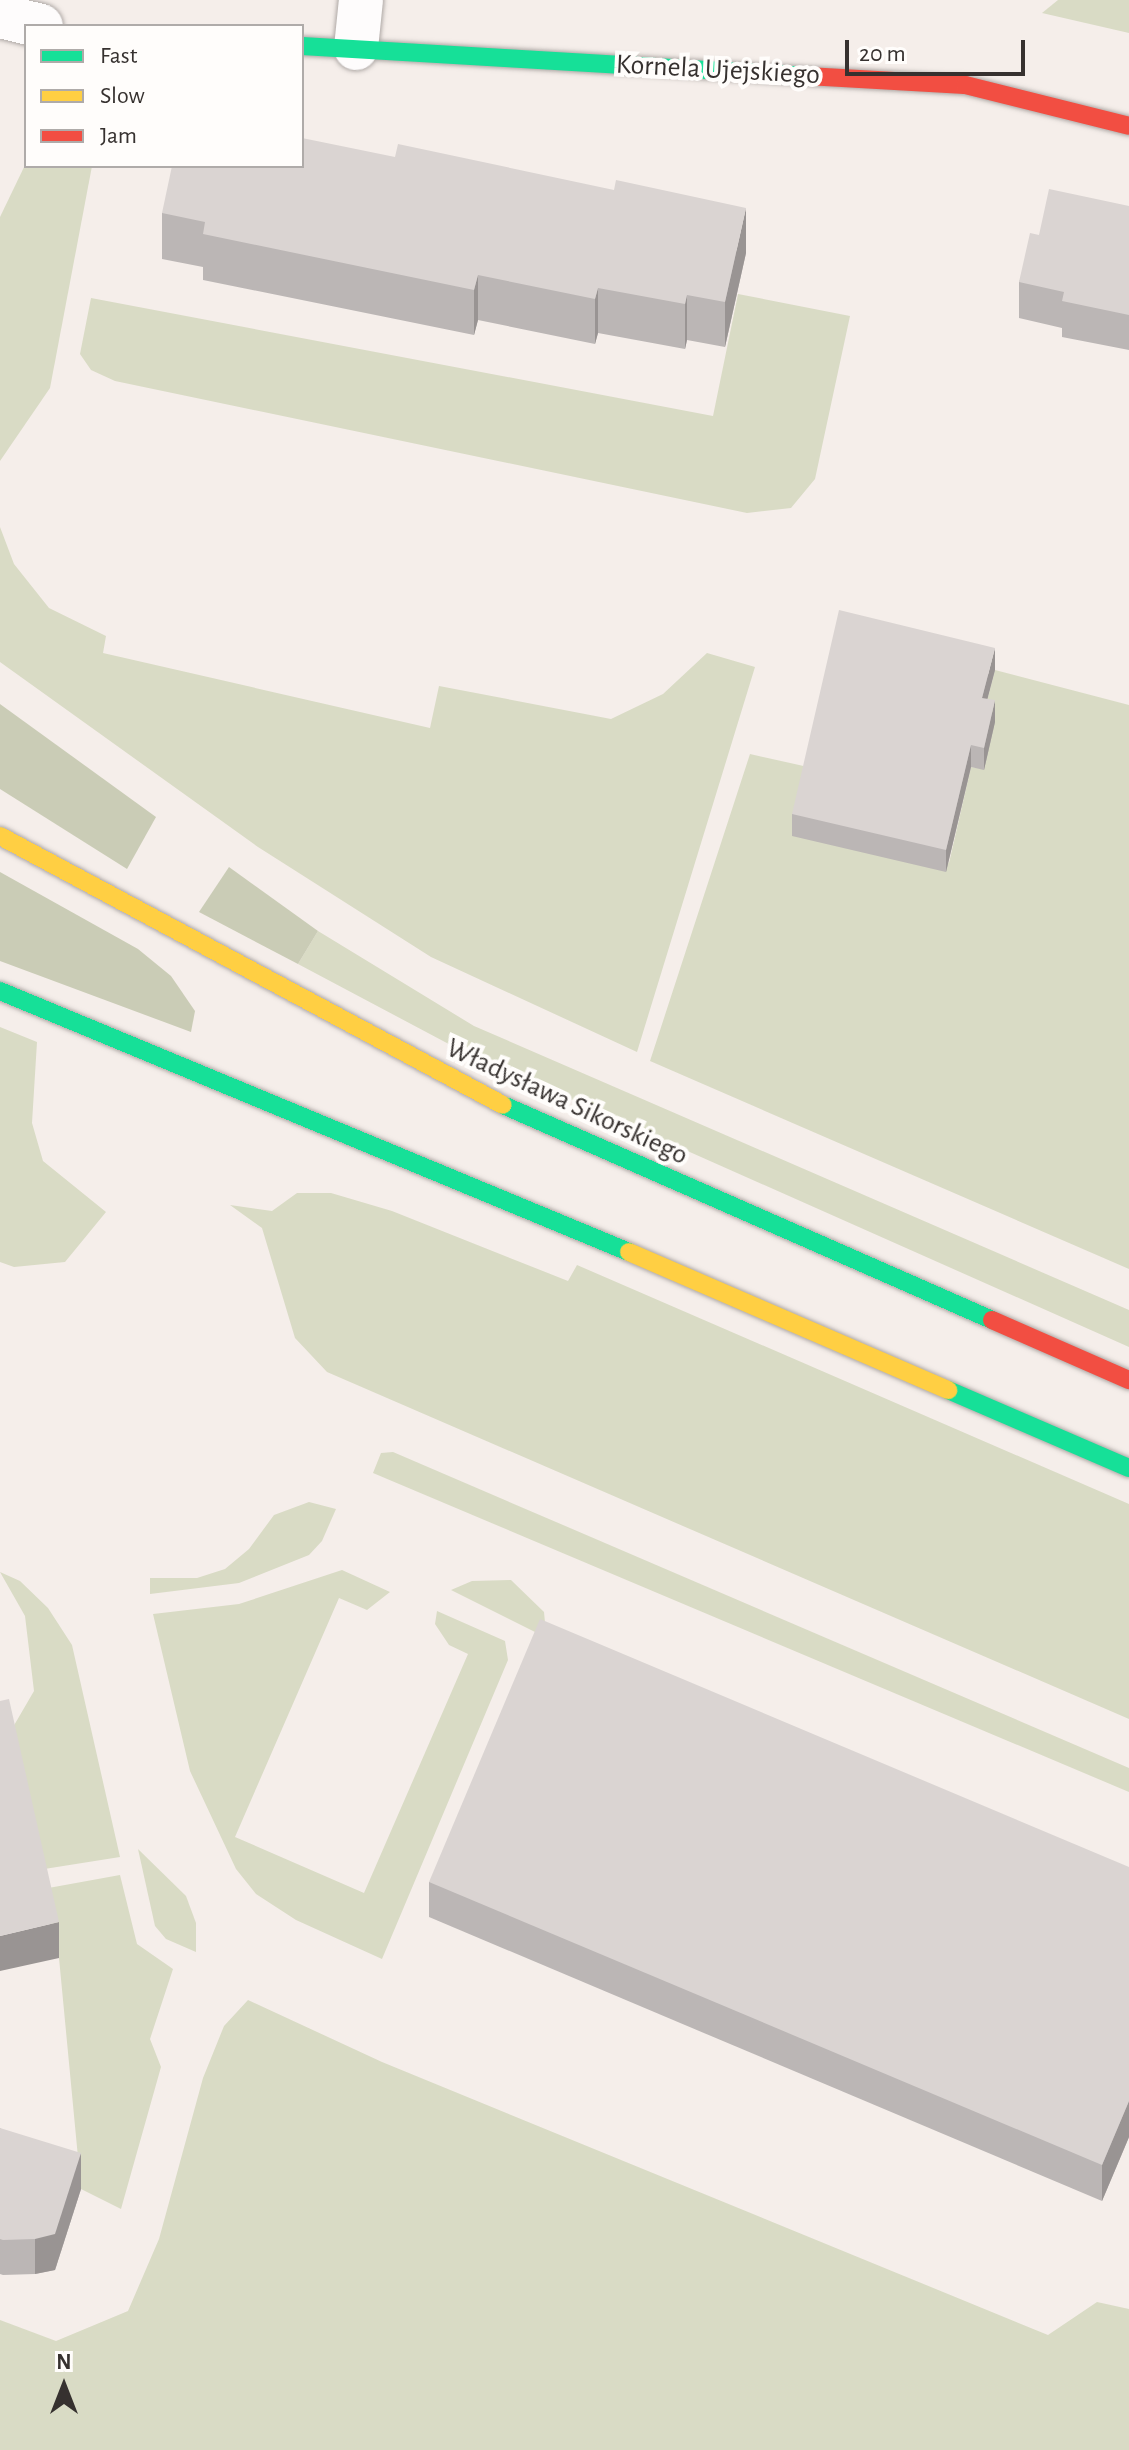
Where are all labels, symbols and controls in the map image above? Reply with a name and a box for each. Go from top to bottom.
legend [24,24,304,168]
scale bar [849,24,1029,74]
text: 20 m [859,42,906,66]
text: Fast [100,44,137,68]
street label: Kornela Ujejskiego [615,48,821,92]
text: Slow [100,84,145,108]
text: Jam [100,124,137,148]
street label: Władysława Sikorskiego [441,1031,693,1173]
north arrow [24,2346,104,2426]
text: N [56,2351,72,2373]

